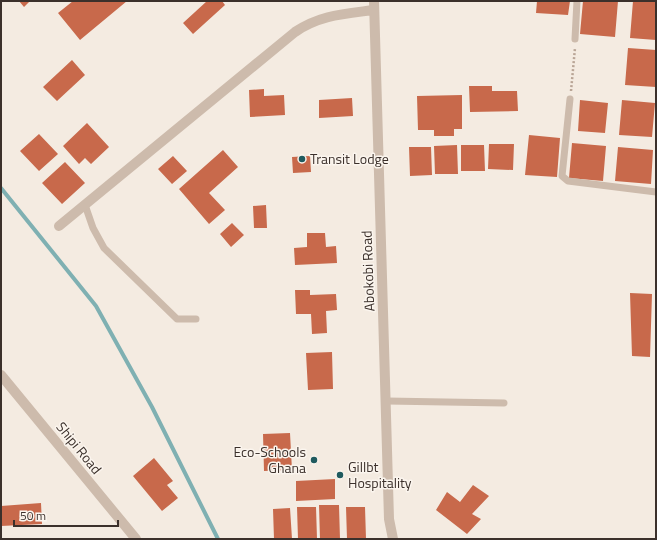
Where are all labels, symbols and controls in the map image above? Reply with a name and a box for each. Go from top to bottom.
place label: Transit Lodge [310,148,389,169]
marker: Transit Lodge [297,154,307,164]
street label: Abokobi Road [356,230,379,312]
street label: Shipi Road [52,417,107,478]
place label: Eco-Schools Ghana [233,441,306,478]
marker: Eco-Schools Ghana [309,455,319,465]
place label: Gillbt Hospitality [348,456,412,493]
marker: Gillbt Hospitality [335,470,345,480]
scale bar [14,502,118,528]
text: 50 m [20,506,46,525]

